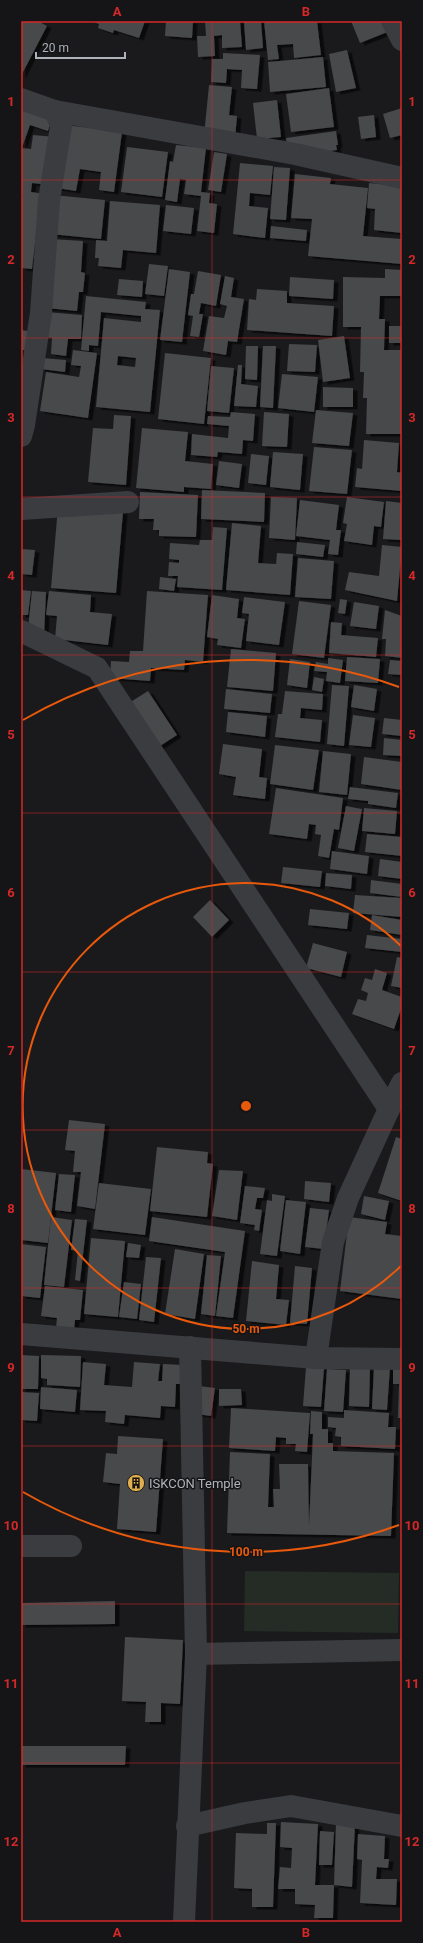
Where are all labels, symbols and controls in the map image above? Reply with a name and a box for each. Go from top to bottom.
text: A [113,4,122,19]
text: B [302,4,310,19]
scale bar [36,34,125,60]
text: 20 m [42,41,69,55]
text: 1 [7,94,15,109]
text: 1 [408,94,416,109]
text: 2 [7,252,15,267]
text: 2 [408,252,416,267]
text: 3 [7,410,15,425]
text: 3 [408,410,416,425]
text: 4 [7,568,15,583]
text: 4 [408,568,416,583]
text: 5 [7,727,15,742]
text: 5 [408,727,416,742]
text: 6 [7,885,15,900]
text: 6 [408,885,416,900]
text: 7 [7,1043,15,1058]
text: 7 [408,1043,416,1058]
centre of rings [239,1099,253,1113]
text: 8 [7,1201,15,1216]
text: 8 [408,1201,416,1216]
text: 50 m [232,1322,260,1336]
text: 9 [7,1360,15,1375]
text: 9 [408,1360,416,1375]
building icon: ISKCON Temple [126,1473,146,1493]
place label: ISKCON Temple [149,1476,241,1491]
text: 10 [4,1518,18,1533]
text: 10 [405,1518,419,1533]
text: 100 m [229,1545,263,1559]
text: 11 [4,1676,18,1691]
text: 11 [405,1676,419,1691]
text: 12 [4,1834,18,1849]
text: 12 [405,1834,419,1849]
text: A [113,1925,122,1940]
text: B [302,1925,310,1940]

